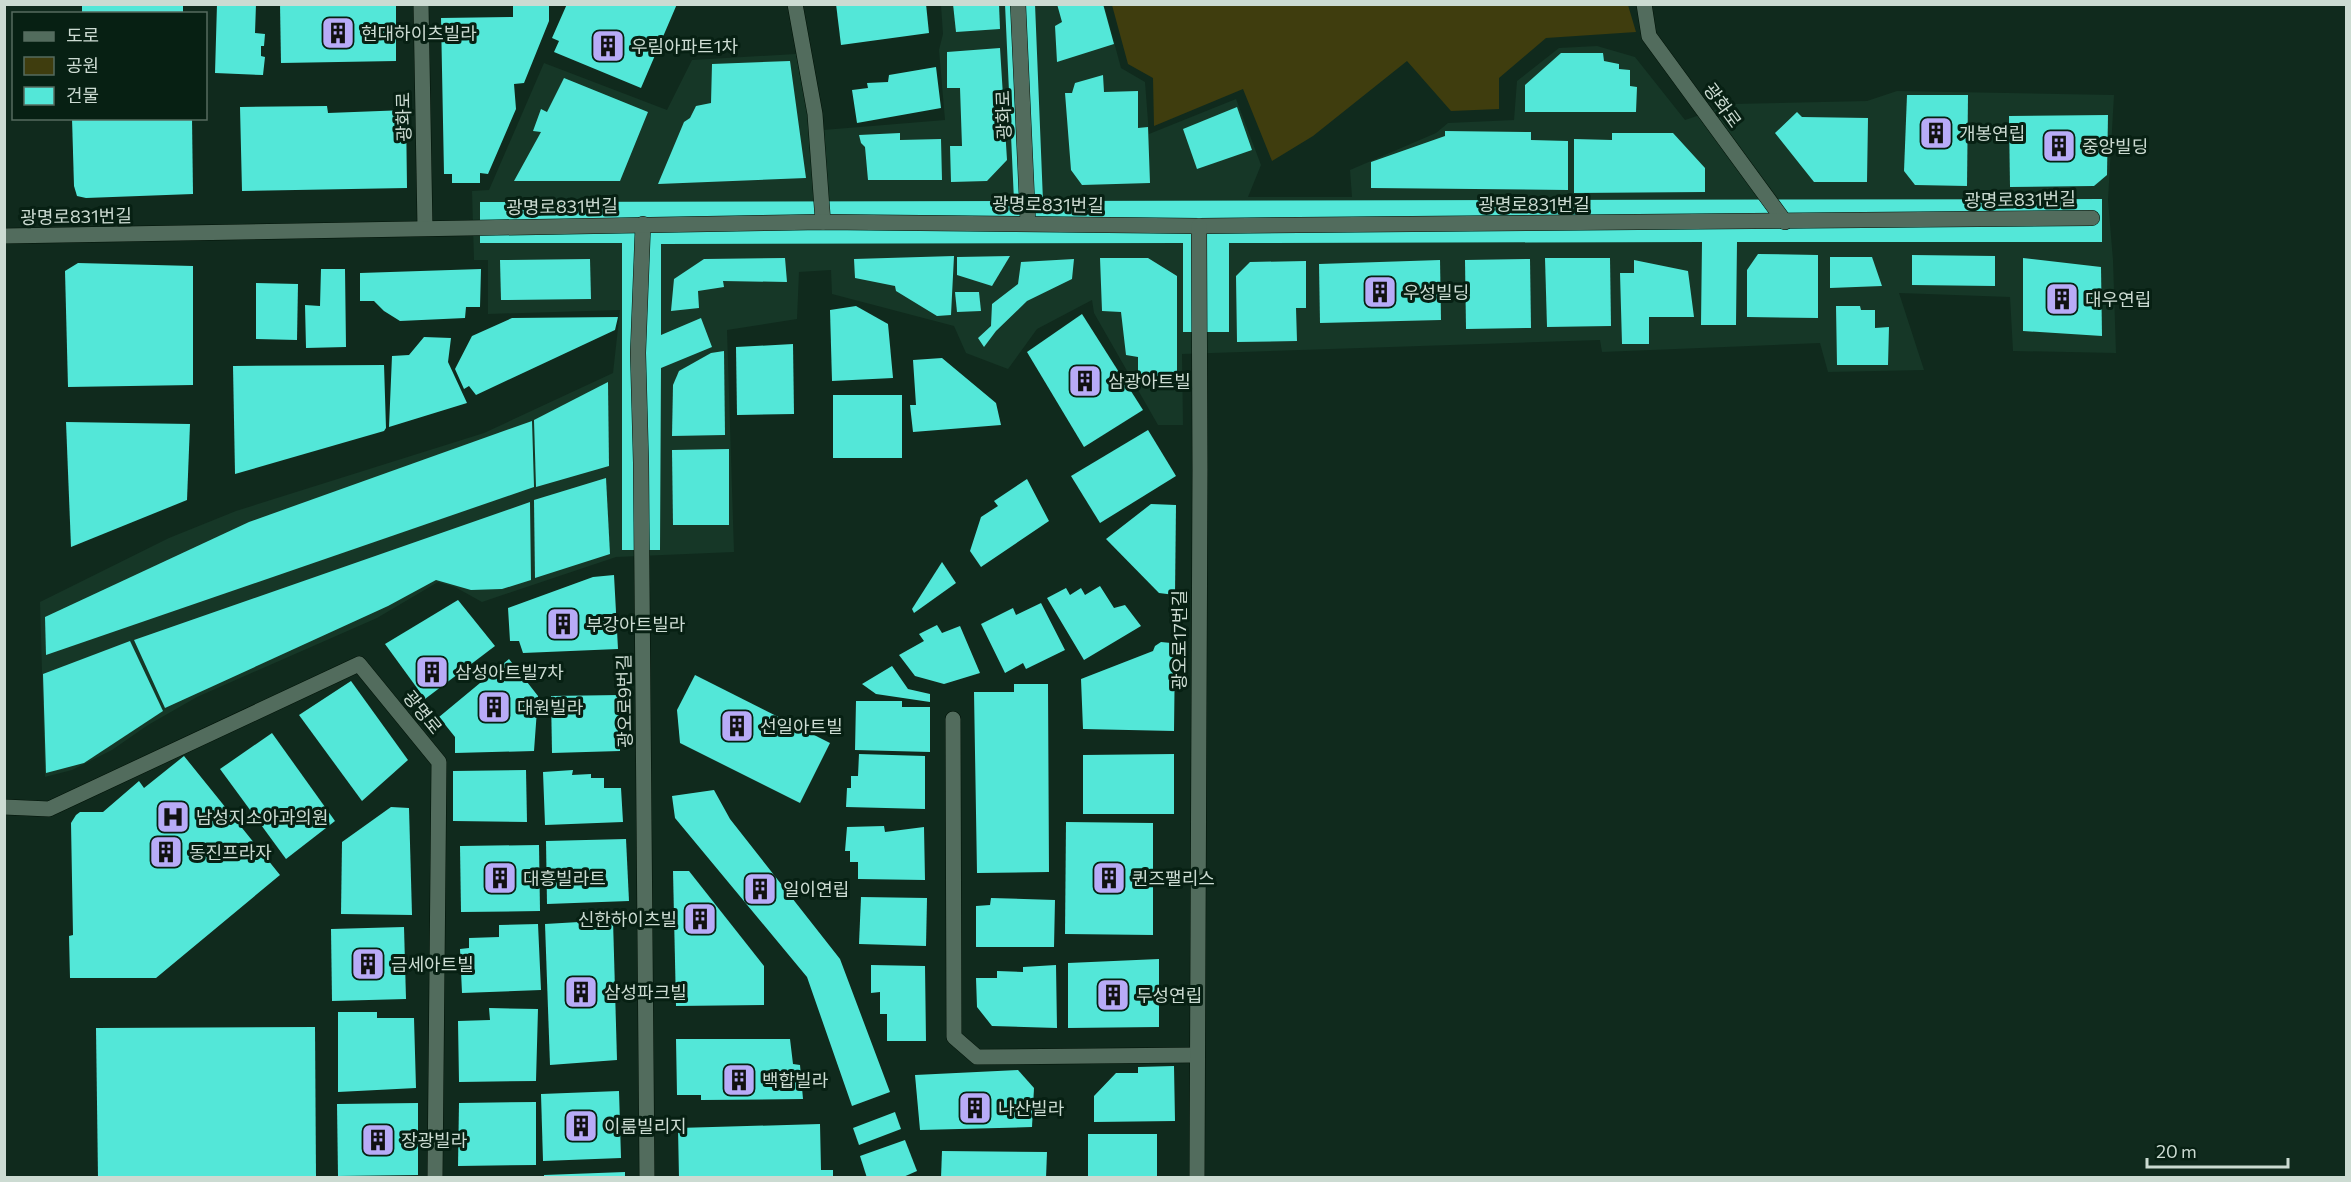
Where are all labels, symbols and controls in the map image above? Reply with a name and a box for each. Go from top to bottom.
legend [12,12,207,120]
building icon: 현대하이츠빌라 [320,15,356,51]
place label: 현대하이츠빌라 [361,22,477,44]
text: 도로 [66,24,99,46]
building icon: 우림아파트1차 [590,28,626,64]
place label: 우림아파트1차 [631,35,738,57]
text: 공원 [66,54,99,76]
street label: 광화로 [1699,78,1747,132]
text: 건물 [66,84,99,106]
street label: 광화로 [991,90,1015,140]
street label: 광화로 [392,92,414,142]
building icon: 개봉연립 [1918,115,1954,151]
place label: 개봉연립 [1959,122,2025,144]
building icon: 중앙빌딩 [2041,128,2077,164]
place label: 중앙빌딩 [2082,135,2148,157]
street label: 광명로831번길 [1964,187,2076,211]
street label: 광명로831번길 [992,192,1104,216]
street label: 광명로831번길 [1478,193,1590,215]
street label: 광명로831번길 [506,194,618,218]
street label: 광명로831번길 [20,204,132,228]
building icon: 우성빌딩 [1362,274,1398,310]
place label: 우성빌딩 [1403,281,1469,303]
building icon: 대우연립 [2044,281,2080,317]
place label: 대우연립 [2085,288,2151,310]
building icon: 삼광아트빌 [1067,363,1103,399]
place label: 삼광아트빌 [1108,370,1191,392]
street label: 광오로17번길 [1168,590,1190,690]
building icon: 부강아트빌라 [545,606,581,642]
place label: 부강아트빌라 [586,613,686,635]
building icon: 삼성아트빌7차 [414,654,450,690]
street label: 광오로9번길 [612,654,636,748]
place label: 삼성아트빌7차 [455,661,564,683]
street label: 광명로 [399,686,447,738]
building icon: 대원빌라 [476,689,512,725]
place label: 대원빌라 [517,696,584,718]
building icon: 선일아트빌 [719,708,755,744]
place label: 선일아트빌 [760,715,843,737]
hospital icon: 남성지소아과의원 [155,799,191,835]
place label: 남성지소아과의원 [196,806,328,828]
building icon: 동진프라자 [148,834,184,870]
place label: 동진프라자 [189,841,272,863]
building icon: 대흥빌라트 [482,860,518,896]
building icon: 퀸즈팰리스 [1091,860,1127,896]
place label: 대흥빌라트 [523,867,606,889]
place label: 퀸즈팰리스 [1132,867,1215,889]
building icon: 일이연립 [742,871,778,907]
place label: 일이연립 [783,878,849,900]
building icon: 신한하이츠빌 [682,901,718,937]
place label: 신한하이츠빌 [578,908,677,930]
building icon: 금세아트빌 [350,946,386,982]
place label: 금세아트빌 [391,953,474,975]
building icon: 삼성파크빌 [563,974,599,1010]
building icon: 두성연립 [1095,977,1131,1013]
place label: 삼성파크빌 [604,981,687,1003]
place label: 두성연립 [1136,984,1202,1006]
building icon: 백합빌라 [721,1062,757,1098]
place label: 백합빌라 [762,1069,829,1091]
building icon: 나산빌라 [957,1090,993,1126]
place label: 나산빌라 [998,1097,1065,1119]
building icon: 이룸빌리지 [563,1108,599,1144]
place label: 이룸빌리지 [604,1115,687,1137]
building icon: 장광빌라 [360,1122,396,1158]
place label: 장광빌라 [401,1129,468,1151]
scale bar [2147,1131,2288,1169]
text: 20 m [2156,1140,2197,1162]

